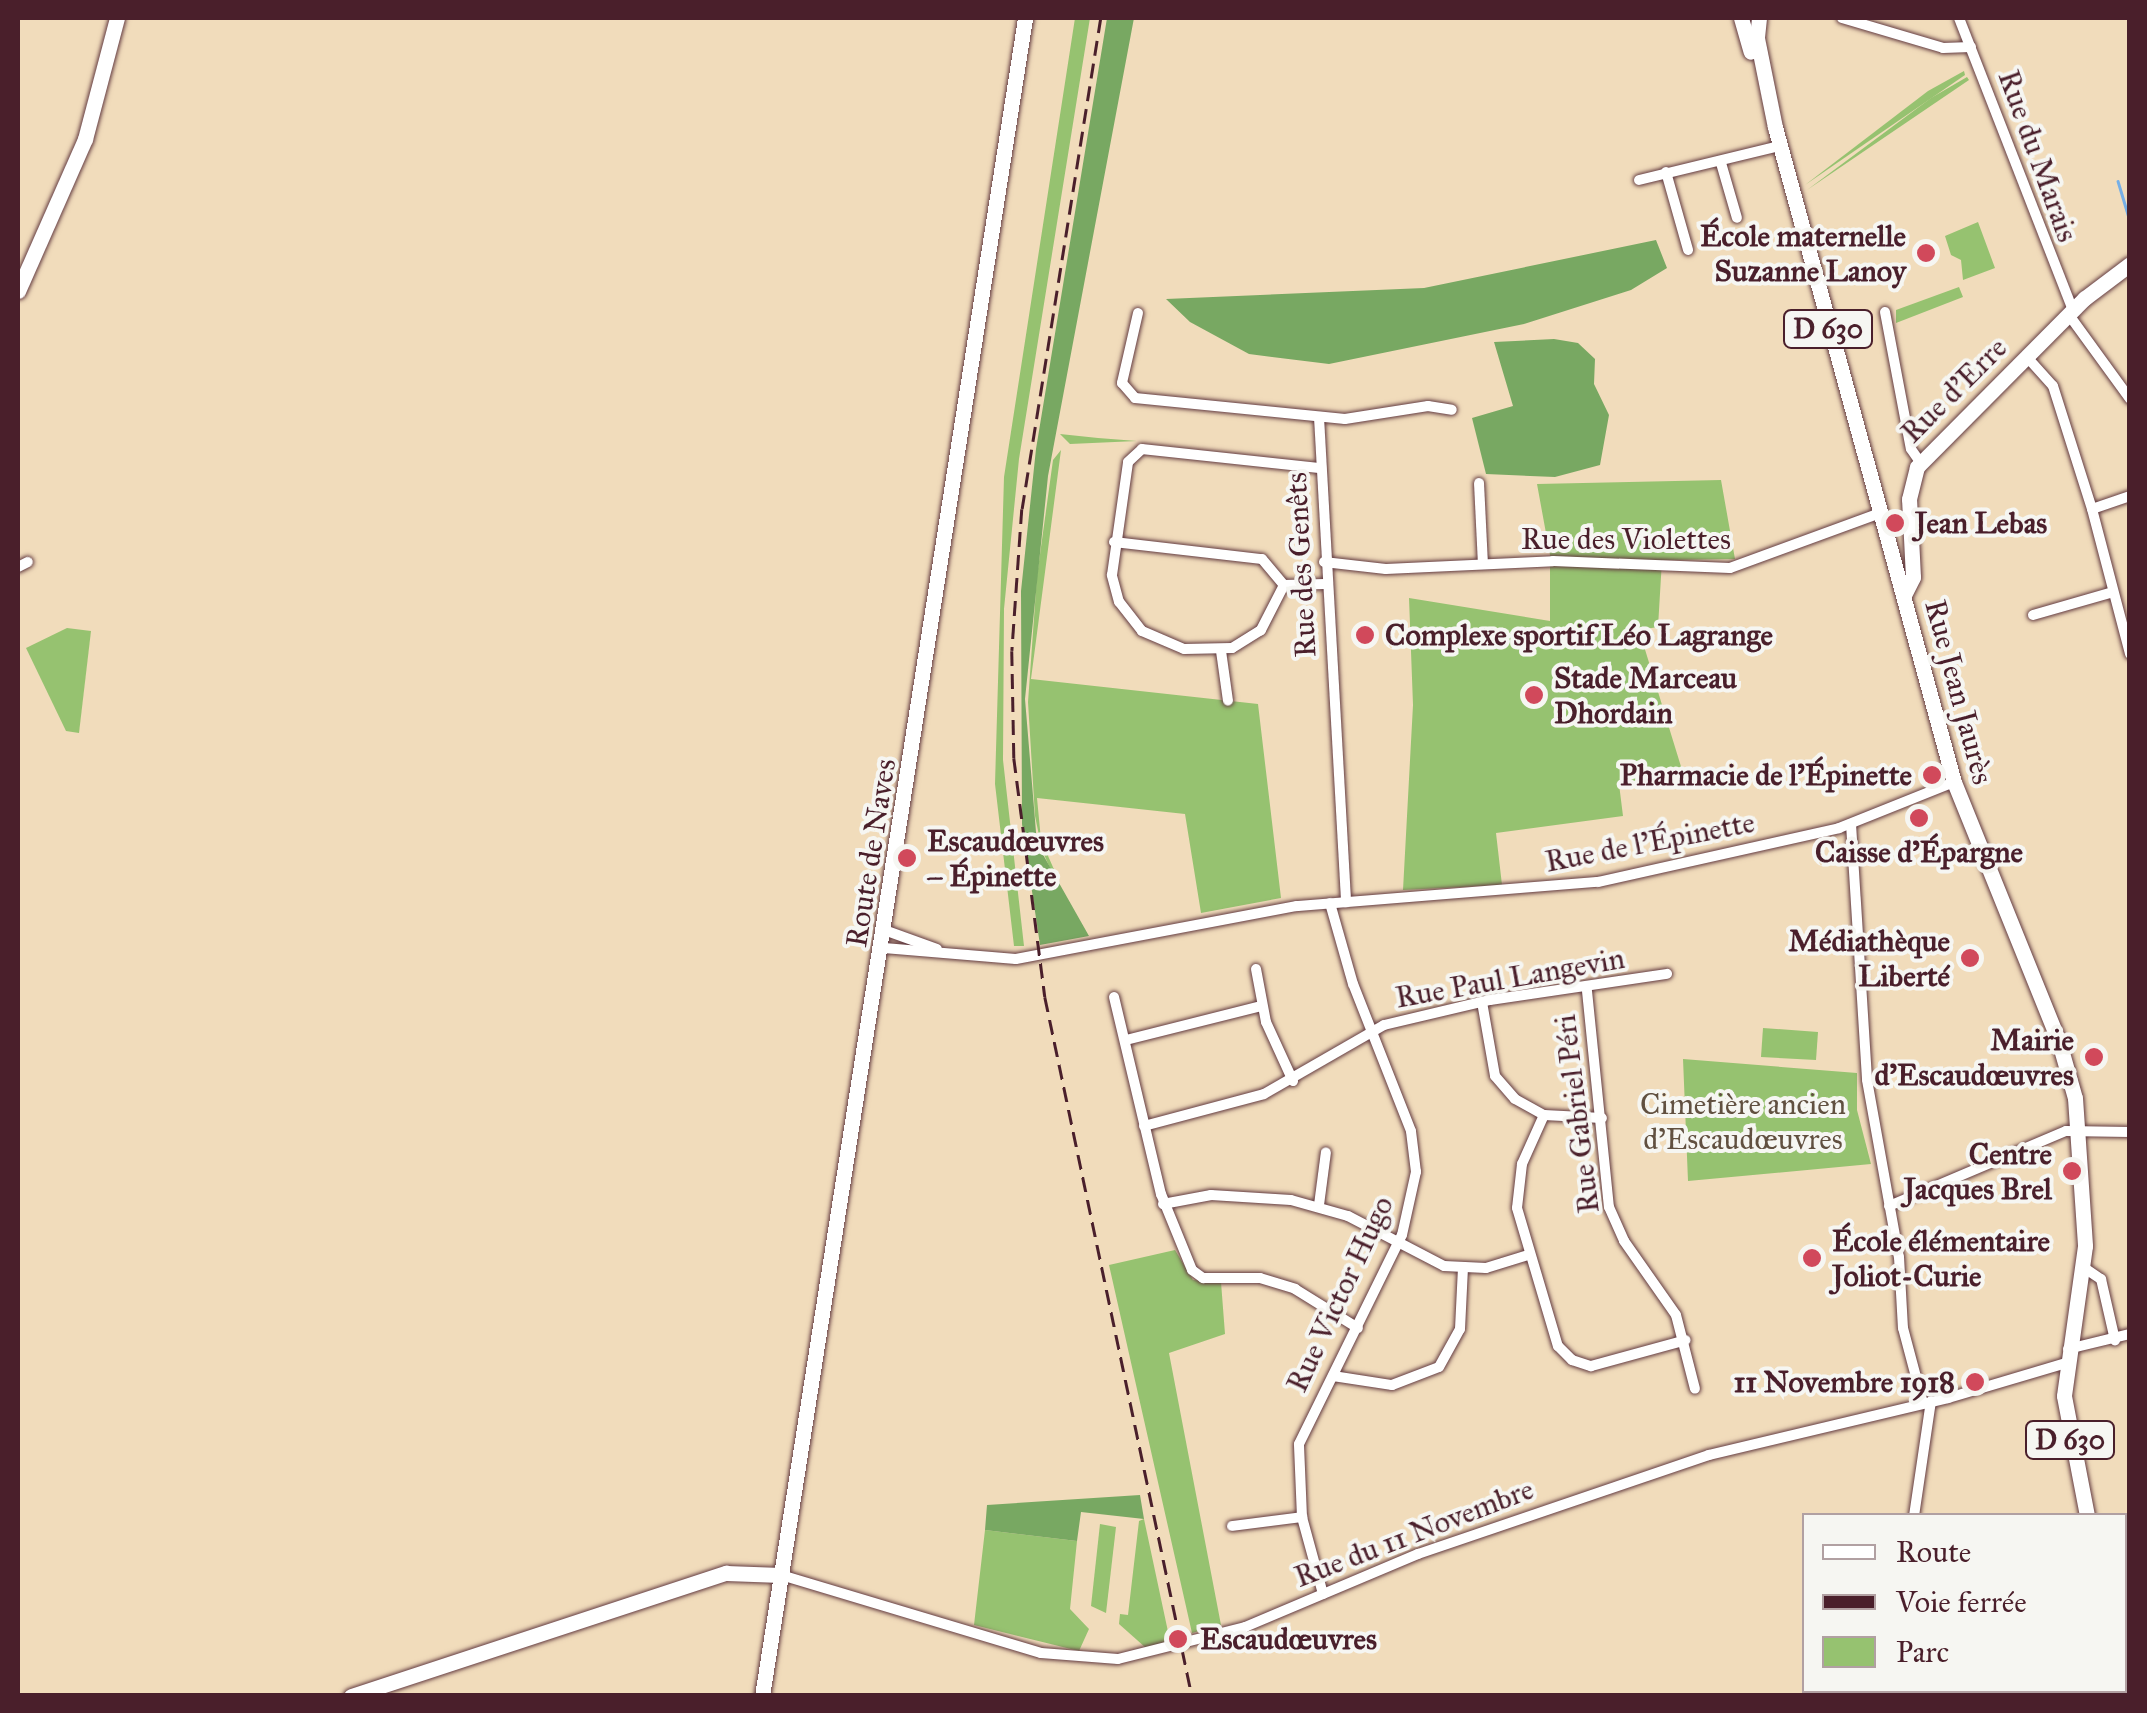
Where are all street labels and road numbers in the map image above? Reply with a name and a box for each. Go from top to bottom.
street label: Rue du Marais [1990,65,2086,247]
road number: D 630 [1783,306,1873,352]
street label: Rue d'Erre [1894,330,2014,450]
street label: Rue des Genêts [1278,471,1324,659]
street label: Rue des Violettes [1521,521,1731,557]
street label: Rue Jean Jaurès [1917,596,2001,788]
street label: Route de Naves [838,756,904,950]
street label: Rue de l'Épinette [1542,804,1758,880]
street label: Rue Paul Langevin [1393,940,1627,1016]
street label: Rue Gabriel Péri [1547,1013,1607,1215]
street label: Rue Victor Hugo [1279,1190,1401,1398]
road number: D 630 [2025,1417,2115,1463]
street label: Rue du 11 Novembre [1289,1471,1539,1595]

